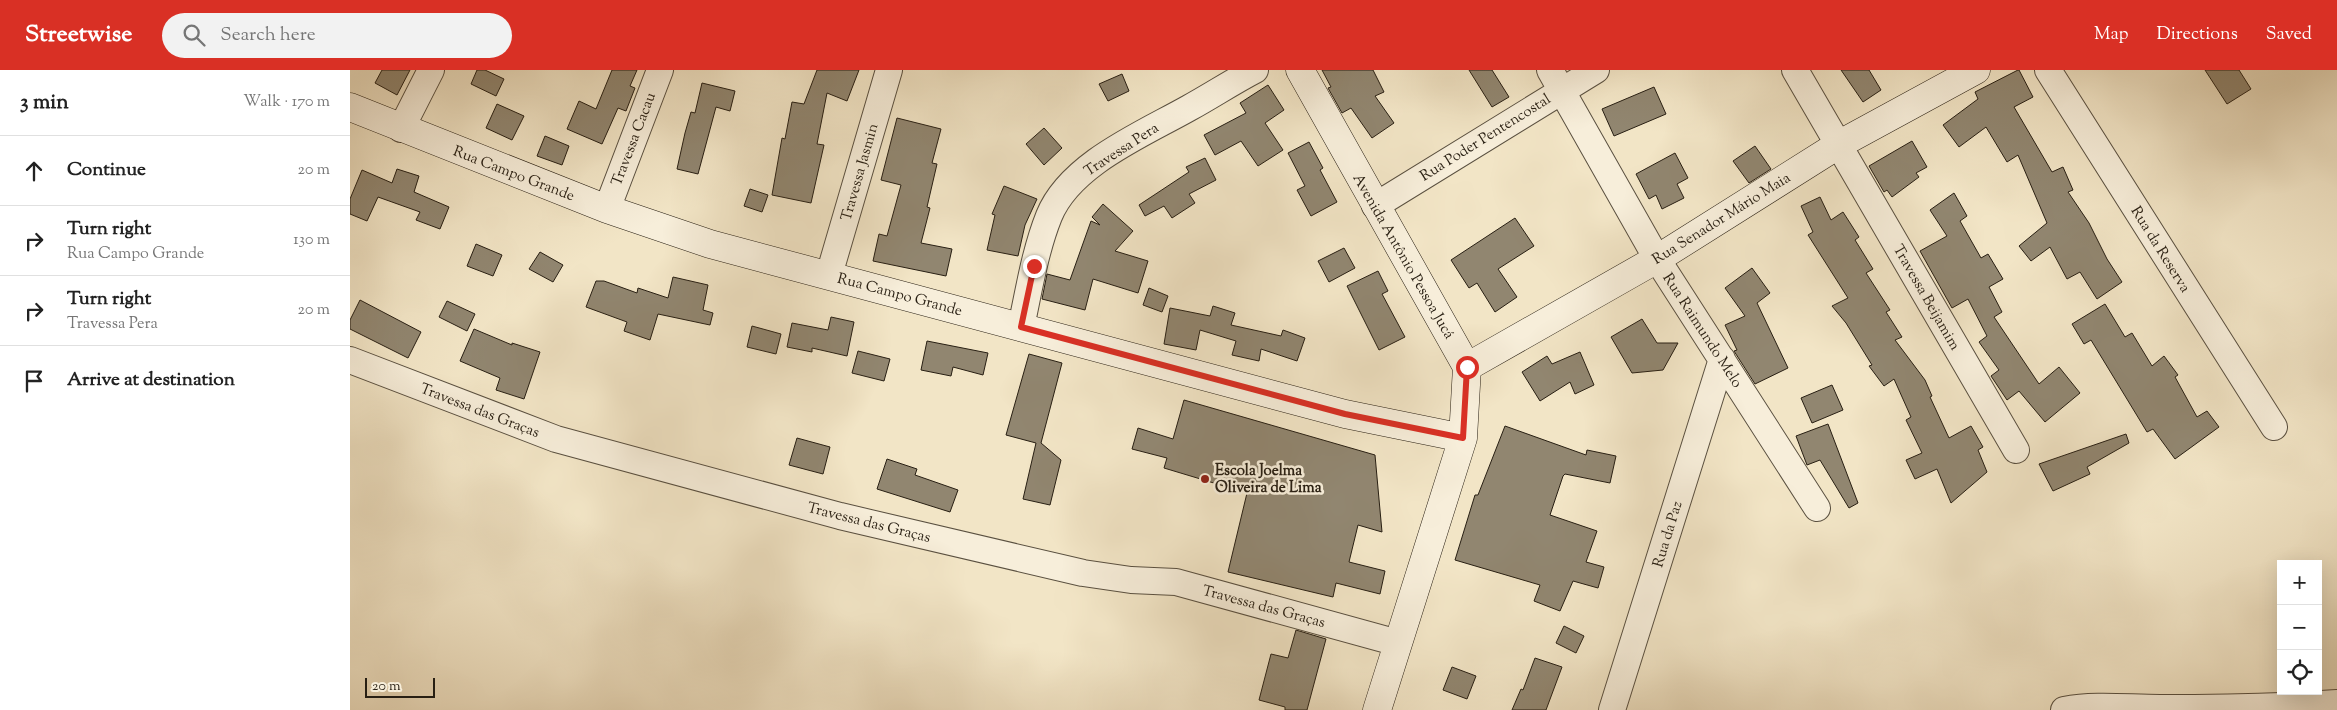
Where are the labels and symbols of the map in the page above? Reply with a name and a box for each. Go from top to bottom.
street label: Travessa Cacau [607,89,662,189]
street label: Rua Poder Pentencostal [1416,89,1555,187]
street label: Travessa Pera [1080,118,1163,182]
street label: Travessa Jasmin [836,121,884,224]
street label: Rua Campo Grande [450,142,577,207]
street label: Rua Senador Mário Maia [1649,168,1795,270]
street label: Avenida Antônio Pessoa Jucá [1347,170,1459,343]
street label: Rua da Reserva [2125,203,2195,297]
street label: Travessa Beijamim [1887,241,1965,355]
route end [1023,255,1046,278]
street label: Rua Campo Grande [835,269,964,322]
street label: Rua Raimundo Melo [1657,269,1747,392]
route start [1456,356,1479,379]
street label: Travessa das Graças [417,379,542,444]
place label: Escola Joelma Oliveira de Lima [1215,461,1322,499]
marker: Escola Joelma Oliveira de Lima [1199,473,1211,485]
street label: Travessa das Graças [805,498,933,549]
street label: Rua da Paz [1648,498,1689,570]
street label: Travessa das Graças [1200,581,1328,634]
scale bar [365,675,435,698]

